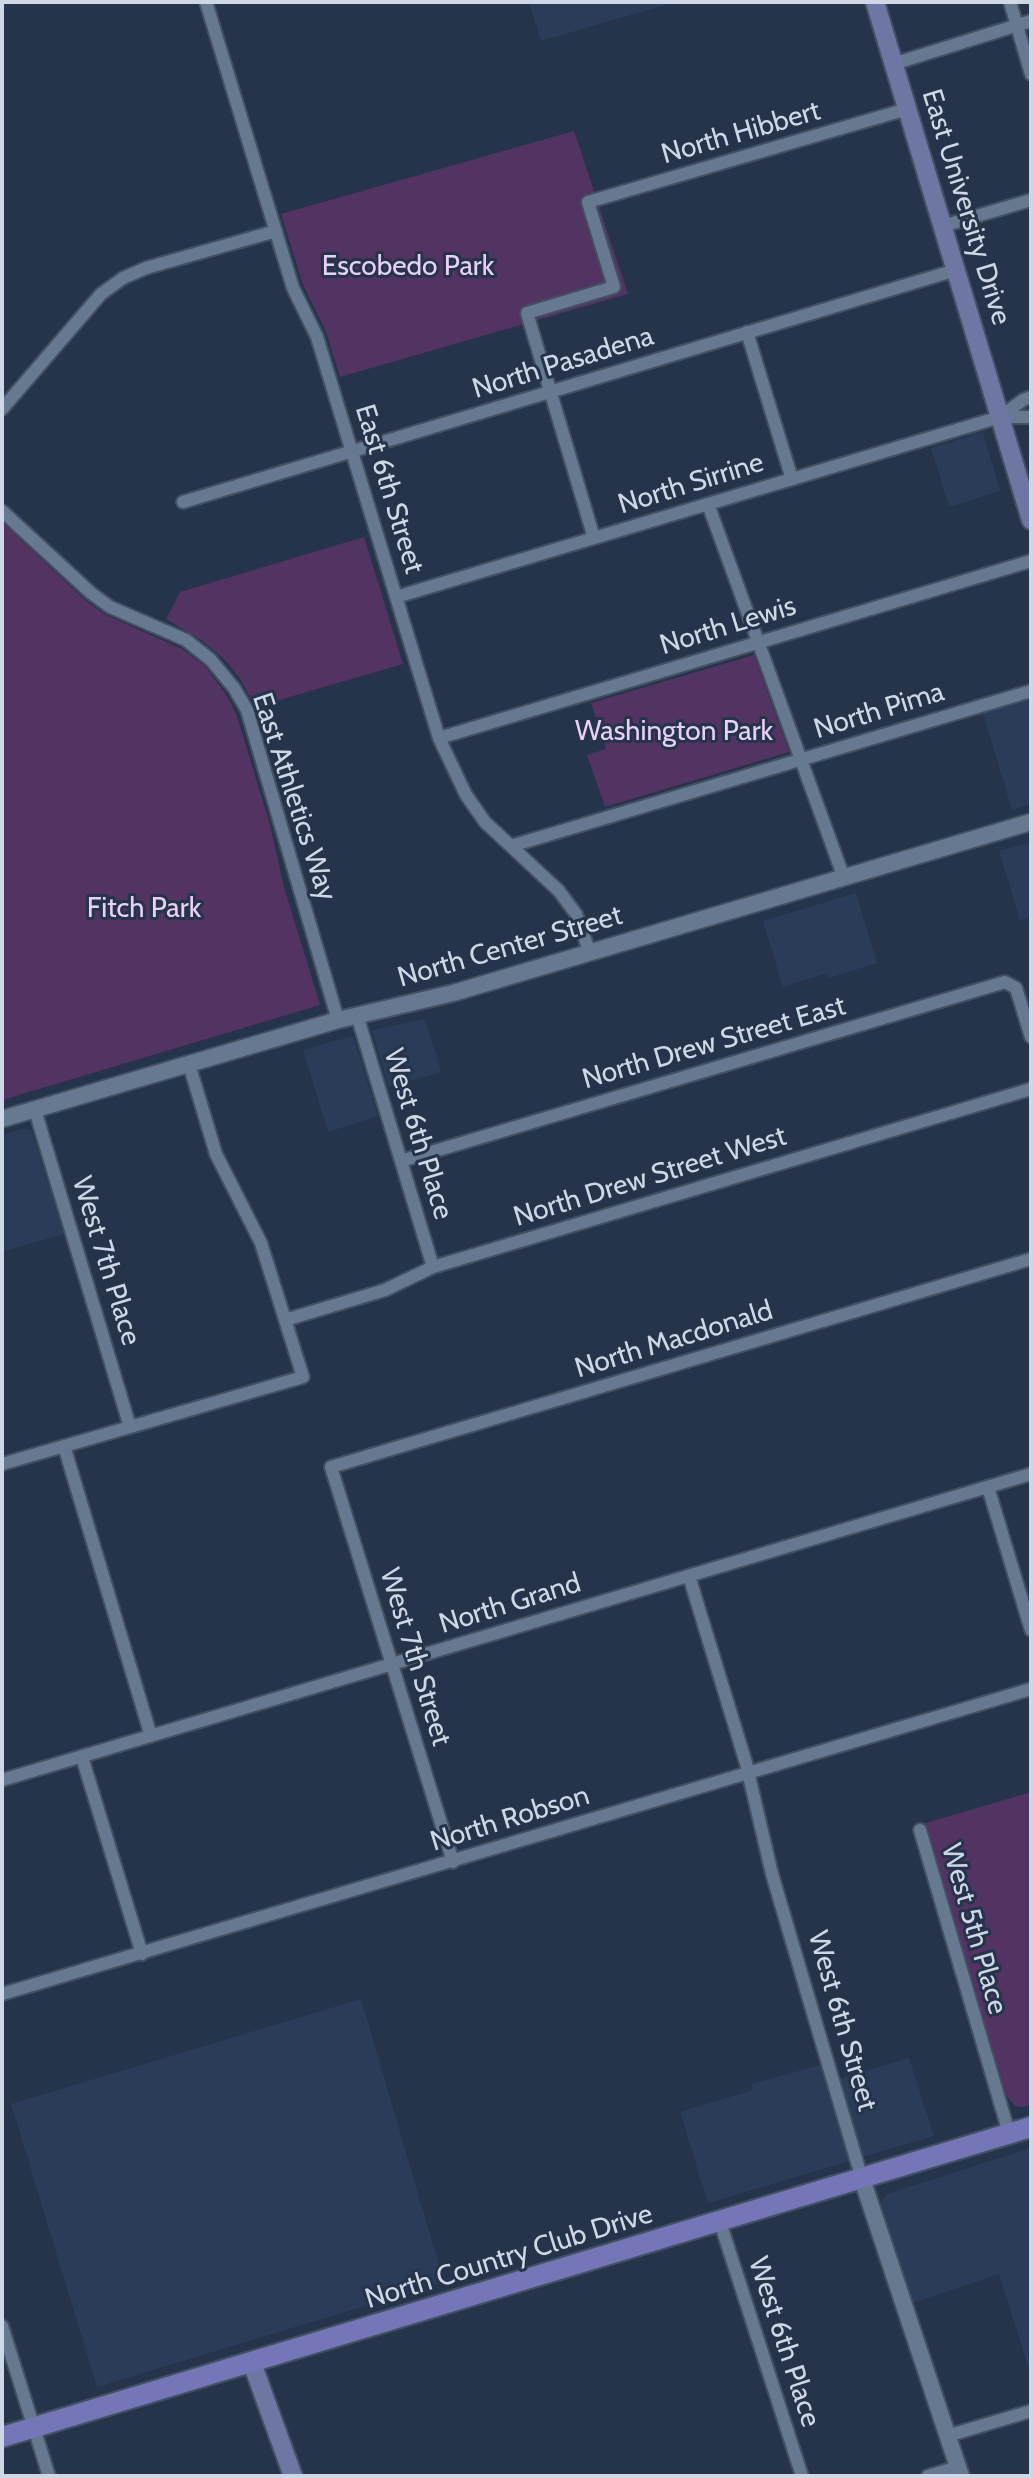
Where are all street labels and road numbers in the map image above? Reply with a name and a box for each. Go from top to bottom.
street label: East University Drive [914,85,1018,329]
street label: North Hibbert [658,94,824,172]
street label: North Pasadena [468,320,658,406]
street label: East 6th Street [347,400,431,578]
street label: North Sirrine [614,446,768,522]
street label: North Lewis [656,589,800,663]
street label: North Pima [810,675,948,747]
street label: East Athletics Way [245,689,343,905]
street label: North Center Street [394,899,626,995]
street label: North Drew Street East [578,989,850,1097]
street label: West 6th Place [376,1045,460,1223]
street label: North Drew Street West [510,1120,790,1234]
street label: West 7th Place [64,1172,148,1350]
street label: North Macdonald [571,1294,777,1386]
street label: West 7th Street [372,1564,458,1750]
street label: North Grand [435,1567,585,1641]
street label: North Robson [426,1779,594,1859]
street label: West 5th Place [934,1840,1014,2018]
street label: West 6th Street [800,1927,884,2115]
street label: North Country Club Drive [361,2197,657,2317]
street label: West 6th Place [741,2253,827,2431]

